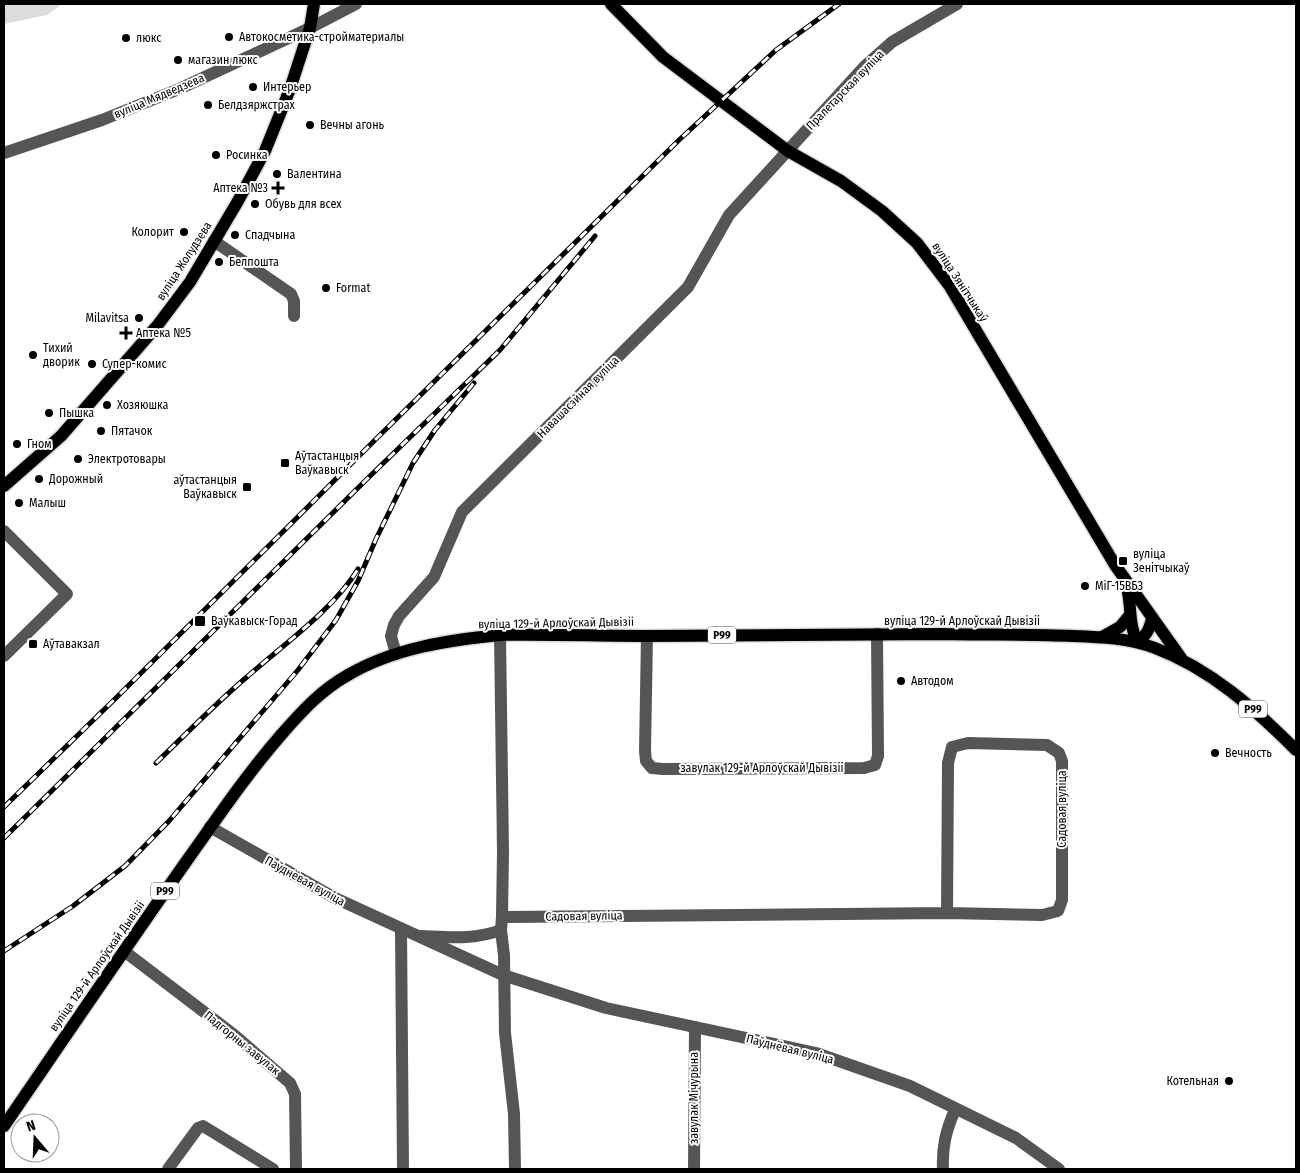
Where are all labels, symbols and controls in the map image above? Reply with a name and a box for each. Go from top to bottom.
place label: Автокосметика-стройматериалы [239,30,404,44]
place label: люкс [136,31,161,45]
marker: Автокосметика-стройматериалы [223,31,235,43]
marker: люкс [120,32,132,44]
street label: Пралетарская вуліца [803,47,887,133]
place label: магазин люкс [188,53,258,67]
marker: магазин люкс [172,54,184,66]
street label: вуліца Мядведзева [112,71,206,121]
place label: Интерьер [263,80,311,94]
marker: Интерьер [247,81,259,93]
place label: Белдзяржстрах [218,98,296,112]
marker: Белдзяржстрах [202,99,214,111]
place label: Вечны агонь [320,118,385,132]
marker: Вечны агонь [304,119,316,131]
place label: Росинка [226,148,268,162]
marker: Росинка [210,149,222,161]
place label: Валентина [287,167,342,181]
marker: Валентина [271,168,283,180]
place label: Аптека №3 [213,181,268,195]
marker: Аптека №3 [272,182,284,194]
place label: Обувь для всех [265,197,342,211]
marker: Обувь для всех [249,198,261,210]
street label: вуліца Жолудзева [153,219,215,303]
place label: Колорит [131,225,174,239]
marker: Колорит [178,226,190,238]
place label: Спадчына [245,228,295,242]
marker: Спадчына [229,229,241,241]
street label: вуліца Зянітчыкаў [929,240,991,325]
place label: Белпошта [229,255,279,269]
marker: Белпошта [213,256,225,268]
place label: Format [336,281,370,295]
marker: Format [320,282,332,294]
place label: Milavitsa [85,311,129,325]
marker: Milavitsa [133,312,145,324]
place label: Аптека №5 [136,326,191,340]
marker: Аптека №5 [120,327,132,339]
place label: Тихий дворик [43,341,80,369]
marker: Тихий дворик [27,349,39,361]
street label: Навашасэйная вуліца [534,353,622,441]
place label: Супер-комис [102,357,167,371]
marker: Супер-комис [86,358,98,370]
place label: Хозяюшка [117,398,168,412]
marker: Хозяюшка [101,399,113,411]
place label: Пышка [59,406,94,420]
marker: Пышка [43,407,55,419]
place label: Пятачок [111,424,153,438]
marker: Пятачок [95,425,107,437]
place label: Гном [27,437,52,451]
marker: Гном [11,438,23,450]
place label: Аўтастанцыя Ваўкавыск [295,449,359,477]
place label: Электротовары [88,452,166,466]
marker: Электротовары [72,453,84,465]
marker: Аўтастанцыя Ваўкавыск [279,457,291,469]
place label: Дорожный [48,472,103,486]
marker: Дорожный [33,473,45,485]
place label: аўтастанцыя Ваўкавыск [173,473,237,501]
marker: аўтастанцыя Ваўкавыск [241,481,253,493]
place label: Малыш [29,496,66,510]
marker: Малыш [13,497,25,509]
place label: вуліца Зенітчыкаў [1133,547,1190,575]
marker: вуліца Зенітчыкаў [1117,555,1129,567]
place label: МіГ-15ВБЗ [1095,579,1143,593]
marker: МіГ-15ВБЗ [1079,580,1091,592]
marker: Ваўкавыск-Горад [193,614,207,628]
place label: Ваўкавыск-Горад [211,614,298,628]
street label: вуліца 129-й Арлоўскай Дывізіі [884,614,1040,628]
street label: вуліца 129-й Арлоўскай Дывізіі [478,615,634,631]
road number: Р99 [708,626,736,644]
place label: Аўтавакзал [43,637,100,651]
marker: Аўтавакзал [27,638,39,650]
place label: Автодом [911,674,954,688]
marker: Автодом [895,675,907,687]
road number: Р99 [1239,701,1267,718]
place label: Вечность [1225,746,1272,760]
marker: Вечность [1209,747,1221,759]
street label: завулак 129-й Арлоўскай Дывізіі [680,761,844,775]
street label: Садовая вуліца [1055,770,1069,848]
street label: Паўднёвая вуліца [262,853,348,909]
road number: Р99 [151,882,179,899]
street label: вуліца 129-й Арлоўскай Дывізіі [47,898,147,1034]
street label: Садовая вуліца [545,908,623,924]
street label: Падгорны завулак [201,1008,283,1078]
street label: Паўднёвая вуліца [745,1031,835,1067]
street label: завулак Мічурына [687,1052,701,1144]
place label: Котельная [1166,1074,1219,1088]
marker: Котельная [1223,1075,1235,1087]
north arrow [10,1113,60,1163]
text: N [24,1117,38,1136]

